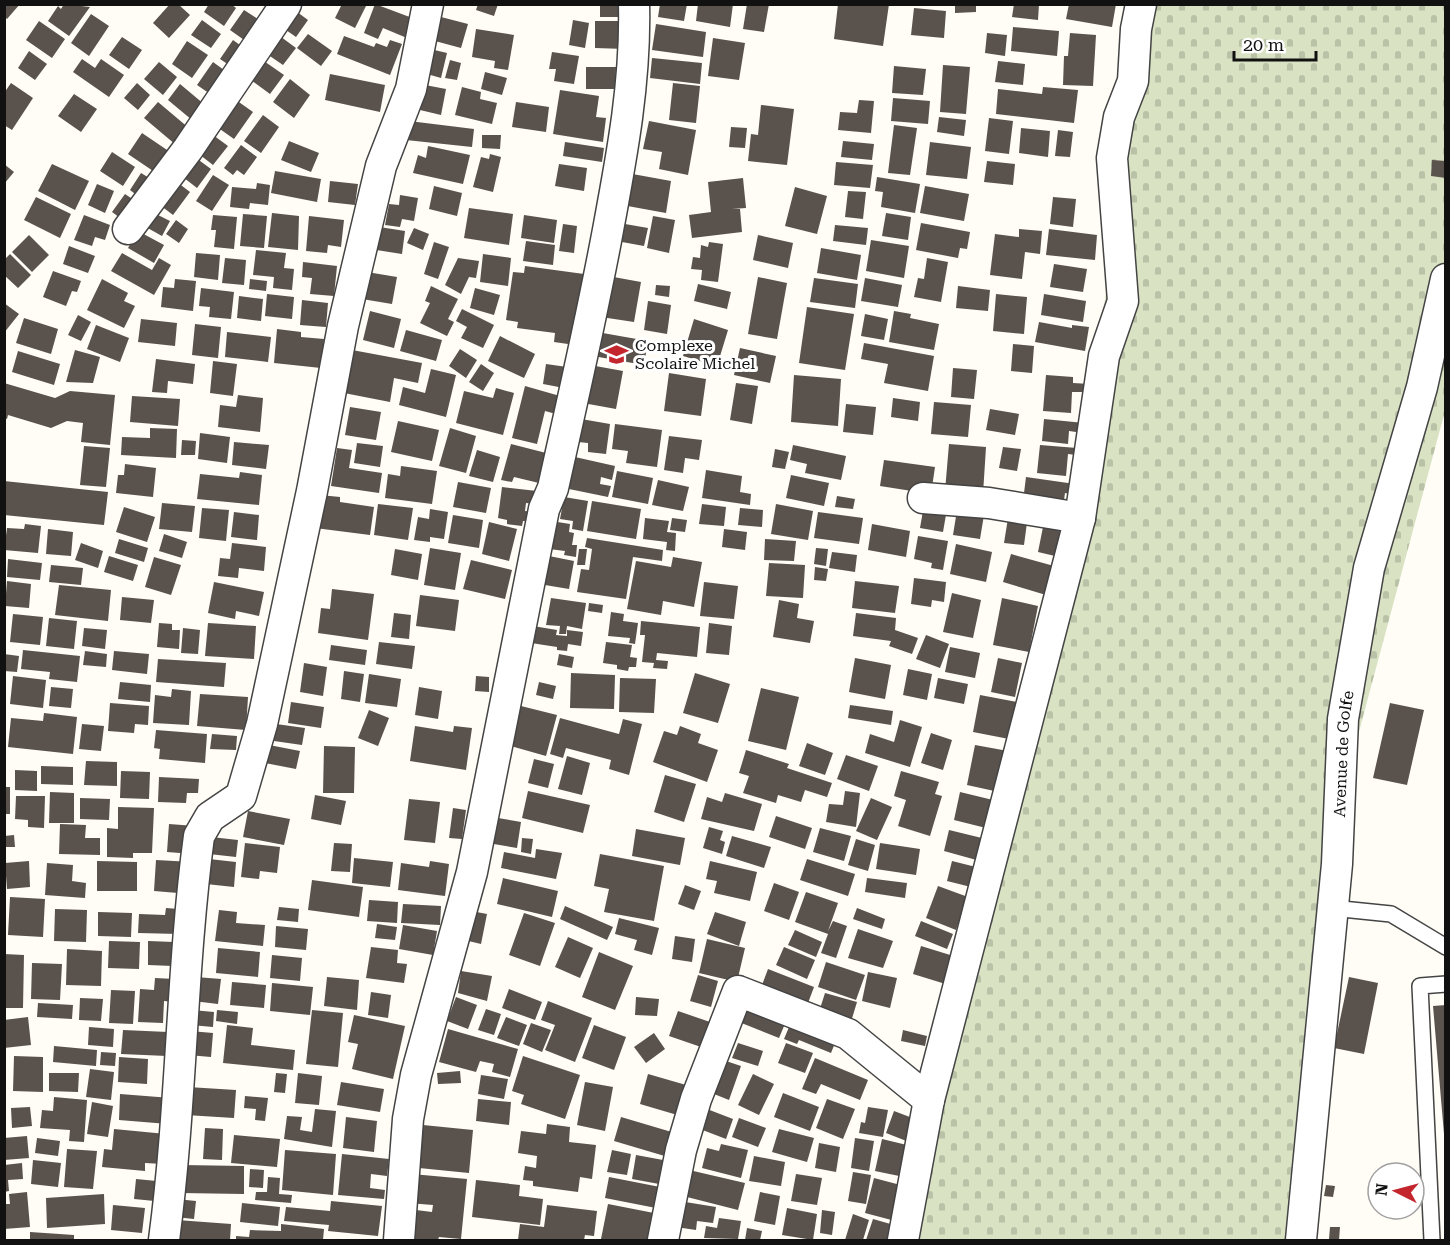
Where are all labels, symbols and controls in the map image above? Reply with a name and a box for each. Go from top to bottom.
scale bar [1234,24,1316,62]
text: 20 m [1243,34,1284,55]
place label: Complexe Scolaire Michel [635,336,755,373]
school or university icon: Complexe Scolaire Michel [604,341,630,367]
street label: Avenue de Golfe [1330,689,1358,818]
north arrow [1366,1161,1426,1221]
text: N [1371,1182,1392,1197]

